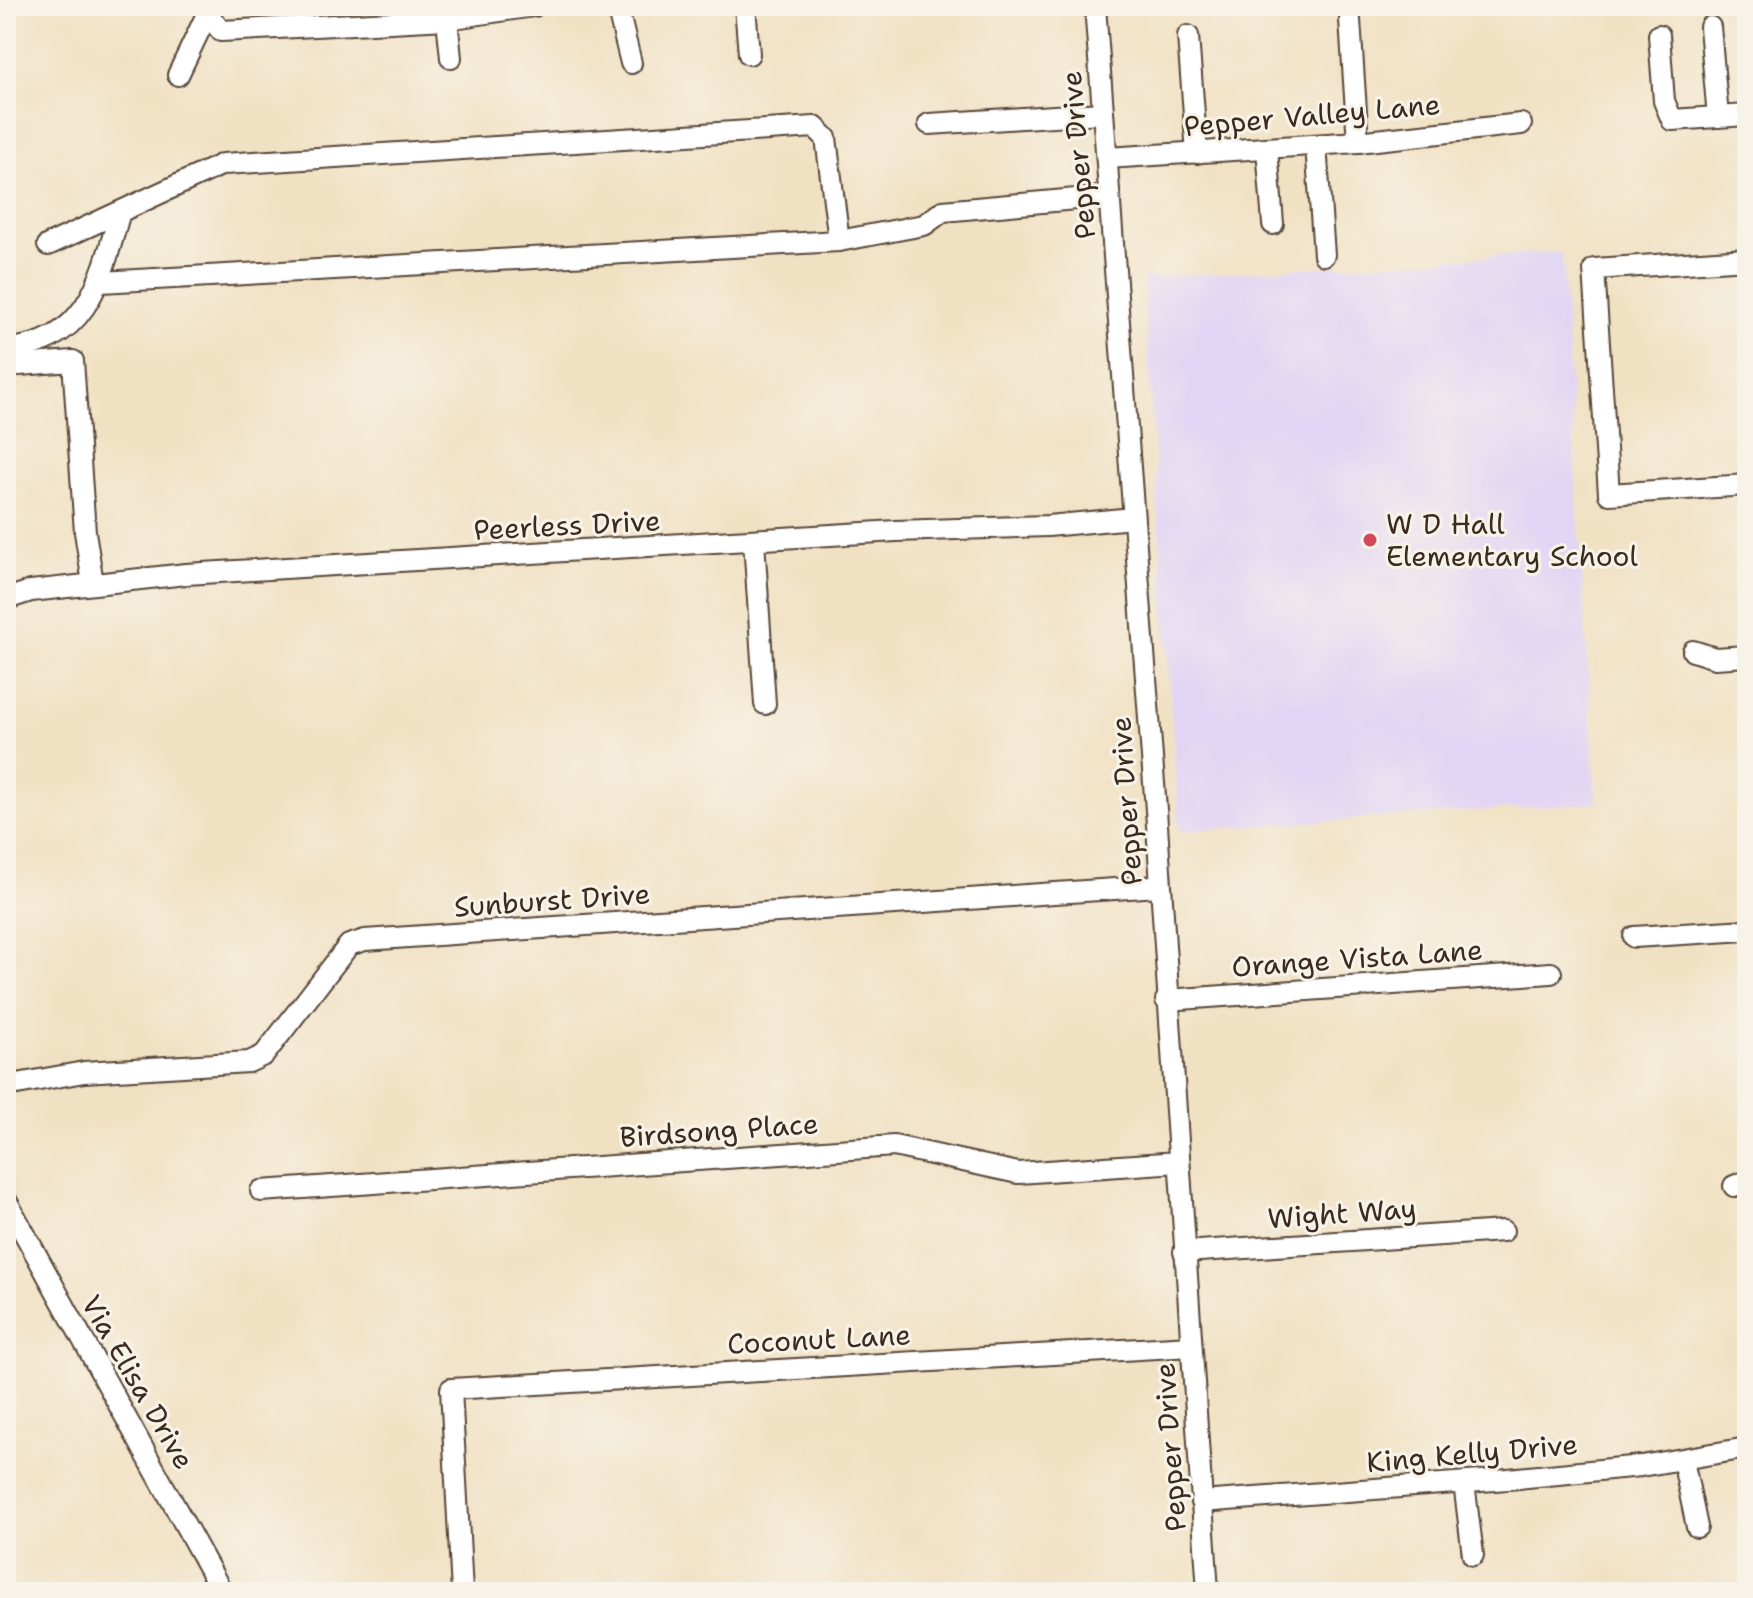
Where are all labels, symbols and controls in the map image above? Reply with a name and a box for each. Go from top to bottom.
street label: Pepper Drive [1052,69,1104,241]
street label: Pepper Valley Lane [1182,85,1442,145]
street label: Peerless Drive [472,501,662,549]
place label: W D Hall Elementary School [1386,505,1639,575]
marker: W D Hall Elementary School [1361,531,1379,549]
street label: Pepper Drive [1101,715,1151,887]
street label: Sunburst Drive [453,874,651,926]
street label: Orange Vista Lane [1230,930,1484,986]
street label: Birdsong Place [618,1104,820,1156]
street label: Wight Way [1266,1189,1418,1237]
street label: Via Elisa Drive [73,1288,203,1476]
street label: Coconut Lane [726,1315,912,1363]
street label: Pepper Drive [1145,1361,1195,1533]
street label: King Kelly Drive [1365,1425,1579,1481]

